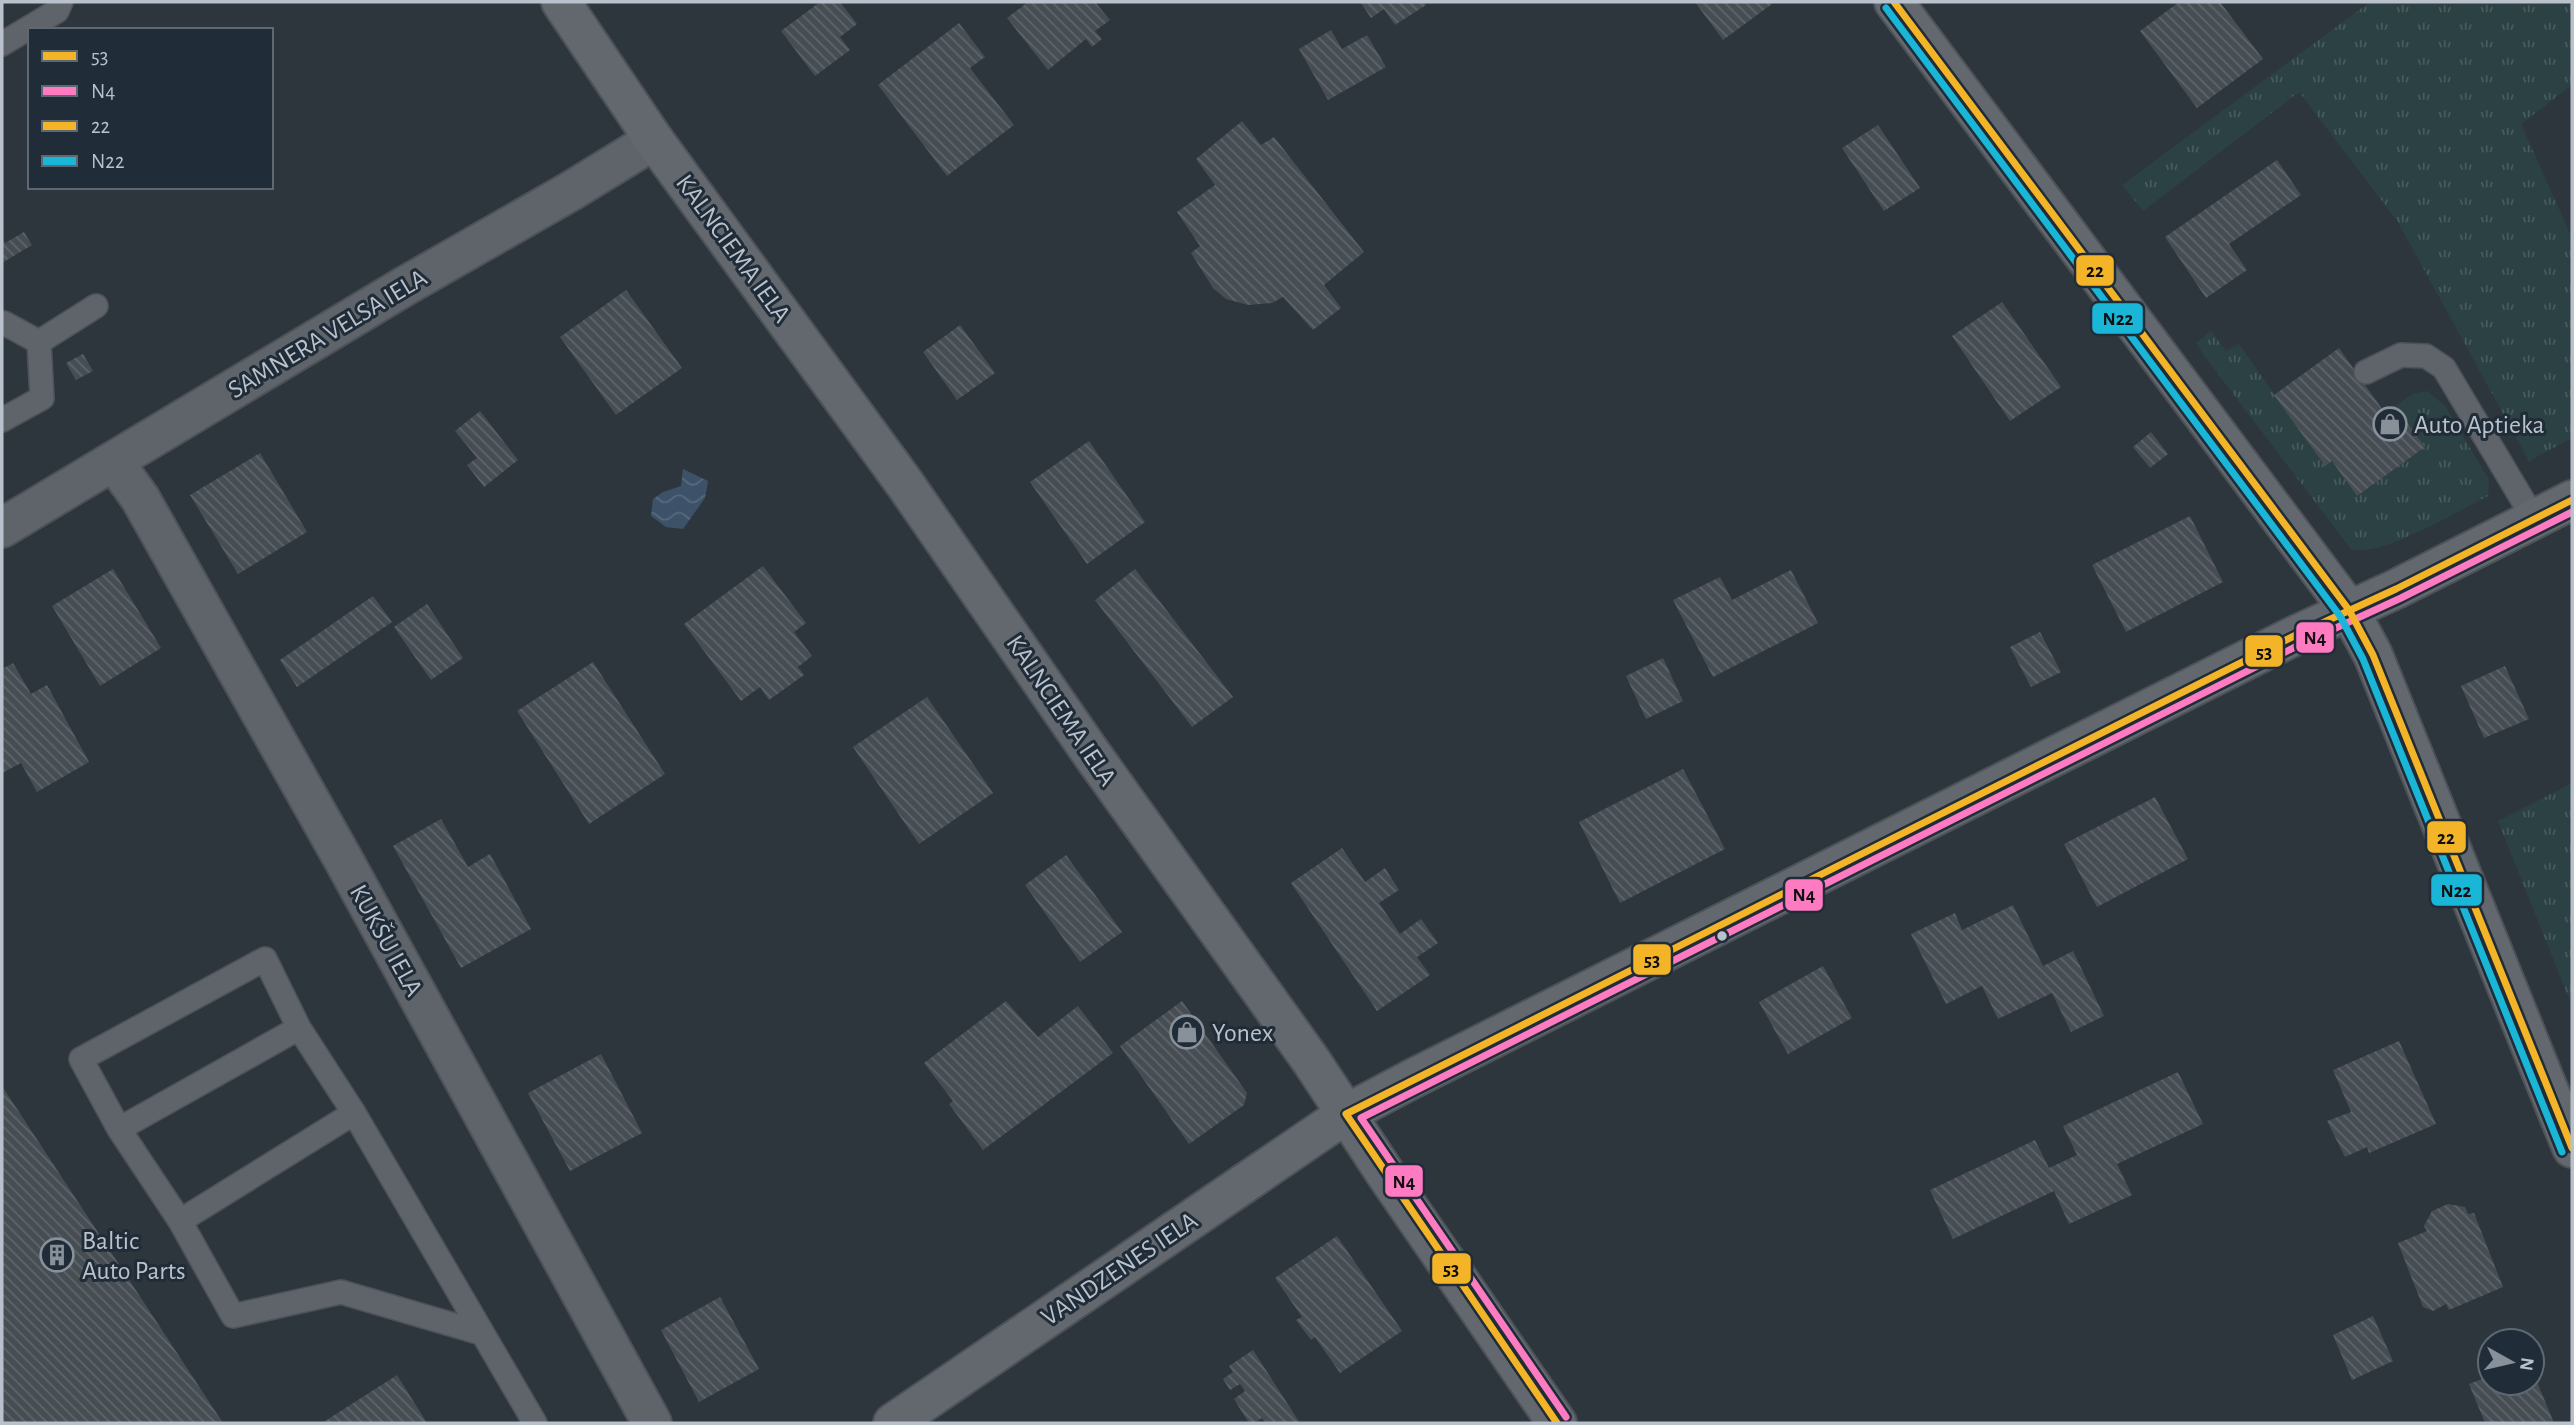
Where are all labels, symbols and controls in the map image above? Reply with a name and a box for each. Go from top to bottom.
legend [28,28,273,189]
text: 53 [91,46,108,67]
text: N4 [91,81,115,102]
text: 22 [91,116,110,137]
text: N22 [91,151,124,172]
street label: KALNCIEMA IELA [671,170,795,327]
line badge: 22 [2075,254,2115,287]
text: 22 [2086,262,2104,281]
street label: SAMNERA VELSA IELA [224,264,431,403]
line badge: N22 [2091,302,2144,335]
text: N22 [2102,310,2134,329]
shop icon: Auto Aptieka [2371,405,2409,443]
place label: Auto Aptieka [2414,412,2544,438]
line badge: N4 [2295,621,2335,654]
text: N4 [2304,629,2327,648]
street label: KALNCIEMA IELA [1001,631,1121,791]
line badge: 53 [2244,634,2284,668]
text: 53 [2256,643,2272,662]
line badge: 22 [2426,820,2467,854]
text: 22 [2437,829,2455,848]
line badge: N22 [2430,873,2483,907]
line badge: N4 [1784,878,1824,912]
street label: KUKŠU IELA [345,880,428,1001]
text: N22 [2440,882,2472,901]
text: N4 [1793,886,1816,905]
unlabelled marker [1715,929,1729,943]
line badge: 53 [1632,943,1672,976]
text: 53 [1644,951,1660,970]
shop icon: Yonex [1168,1013,1206,1051]
place label: Yonex [1212,1020,1273,1046]
line badge: N4 [1384,1164,1424,1198]
text: N4 [1393,1173,1416,1192]
street label: VANDZENES IELA [1037,1207,1202,1331]
place label: Baltic Auto Parts [82,1228,186,1284]
building icon: Baltic Auto Parts [38,1236,76,1274]
line badge: 53 [1431,1252,1472,1285]
text: 53 [1443,1260,1459,1279]
north arrow [2476,1327,2546,1397]
text: N [2516,1356,2537,1372]

